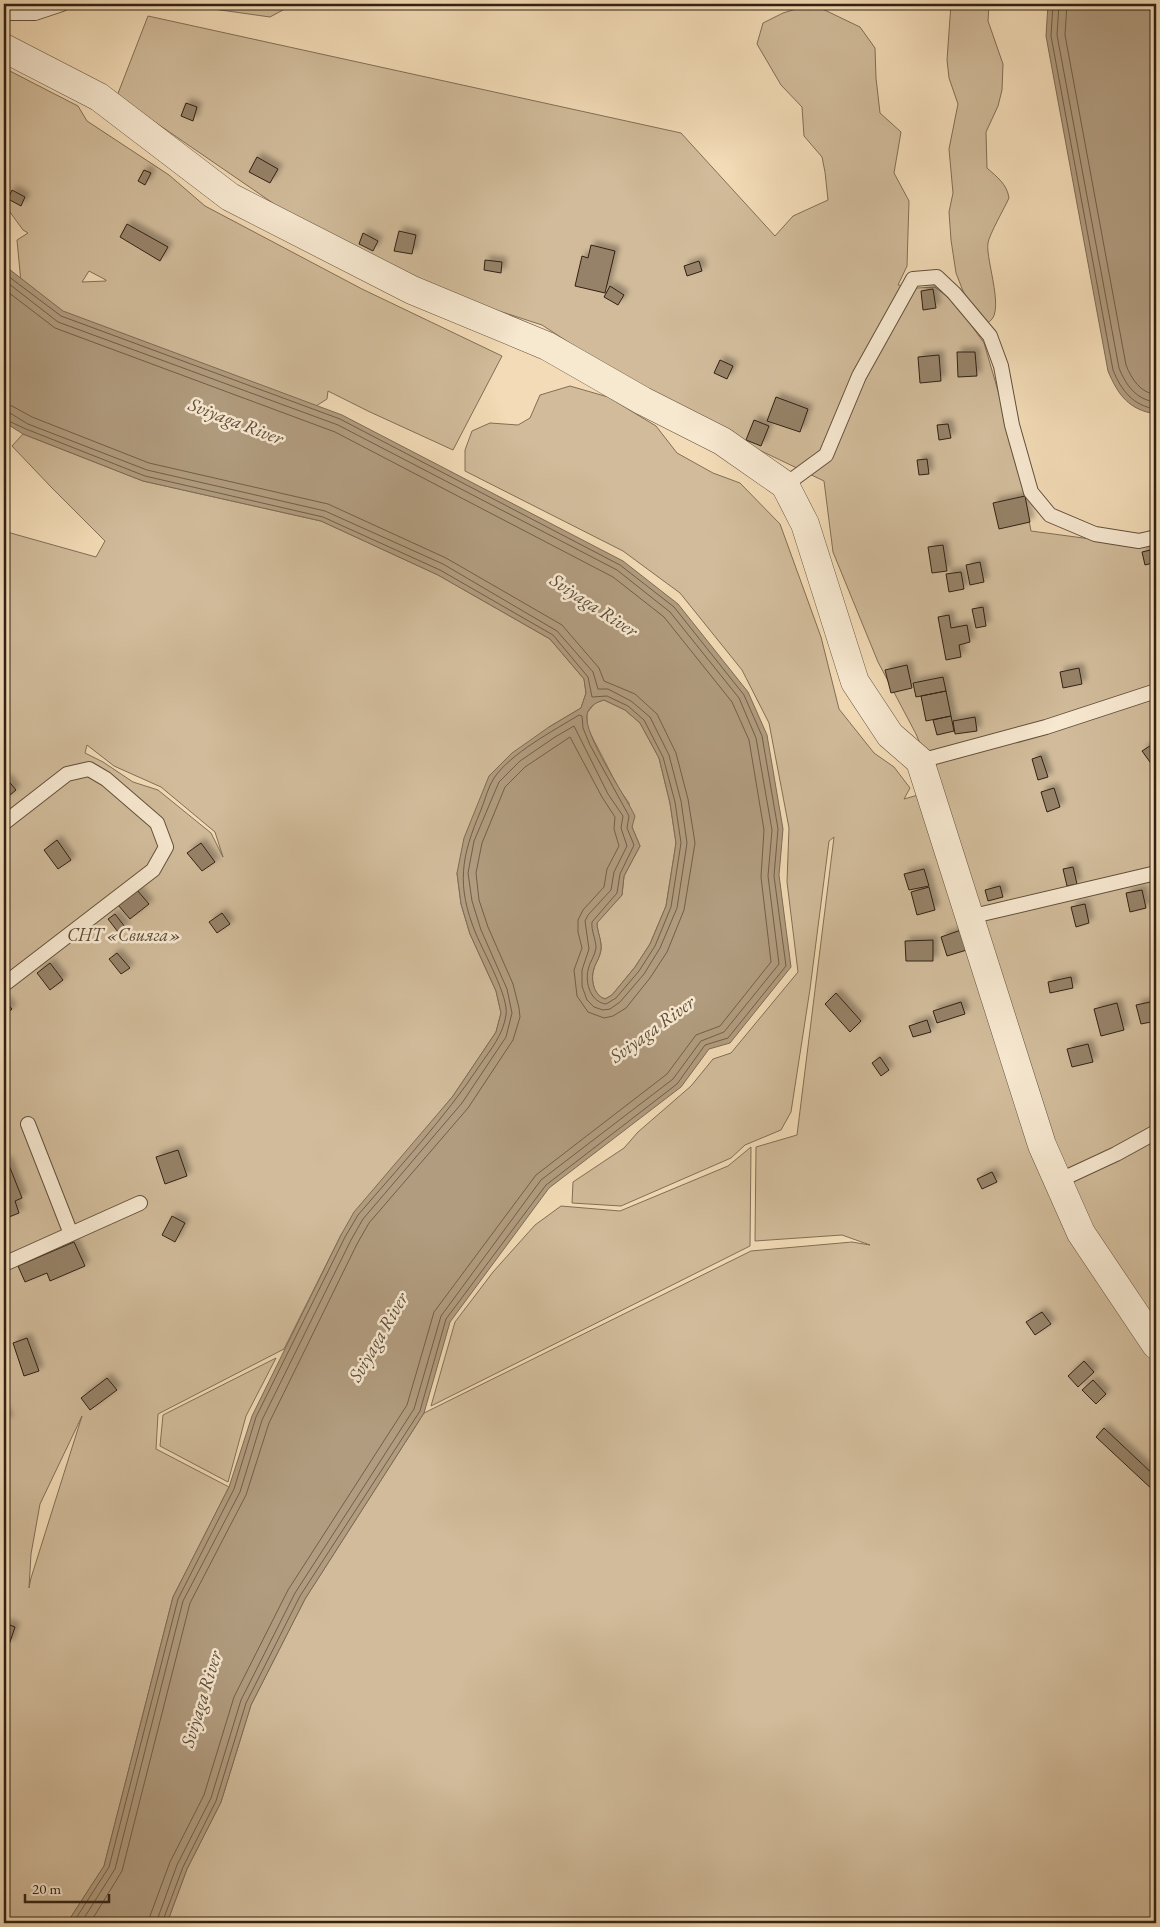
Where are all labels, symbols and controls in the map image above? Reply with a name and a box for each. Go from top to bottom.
water label: Sviyaga River [184,391,288,451]
water label: Sviyaga River [545,567,643,643]
park label: СНТ «Свияга» [67,923,181,946]
water label: Sviyaga River [604,989,700,1069]
water label: Sviyaga River [342,1287,414,1387]
water label: Sviyaga River [174,1647,228,1751]
scale bar [25,1872,109,1904]
text: 20 m [32,1879,61,1898]

